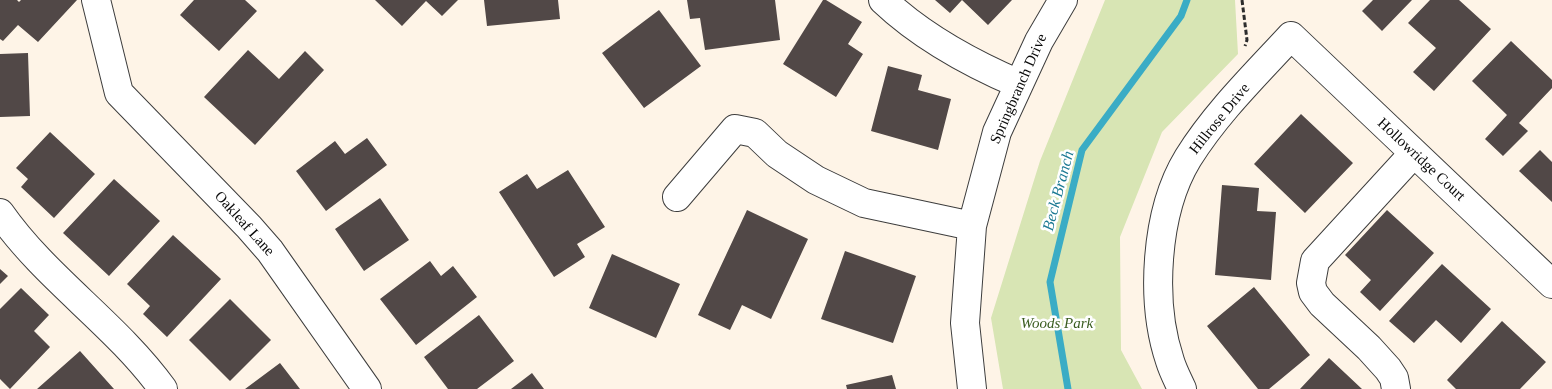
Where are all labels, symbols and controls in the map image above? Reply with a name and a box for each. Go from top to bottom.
street label: Springbranch Drive [987,31,1051,147]
street label: Hillrose Drive [1186,80,1254,158]
street label: Hollowridge Court [1373,115,1469,205]
water label: Beck Branch [1039,149,1079,233]
street label: Oakleaf Lane [210,188,278,260]
park label: Woods Park [1021,315,1093,333]

